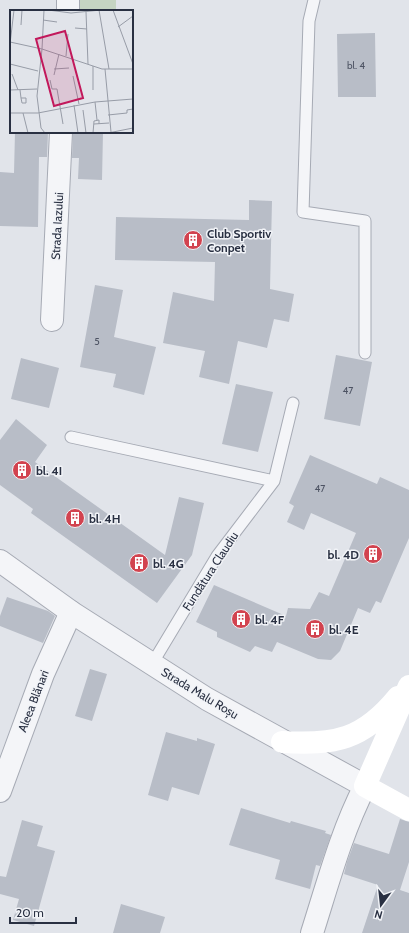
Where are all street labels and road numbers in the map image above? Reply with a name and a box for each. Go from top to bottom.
street label: Strada Iazului [48,192,66,260]
street label: Fundătura Claudiu [179,529,241,613]
street label: Strada Malu Roșu [158,664,241,723]
street label: Aleea Blănari [14,668,52,734]

